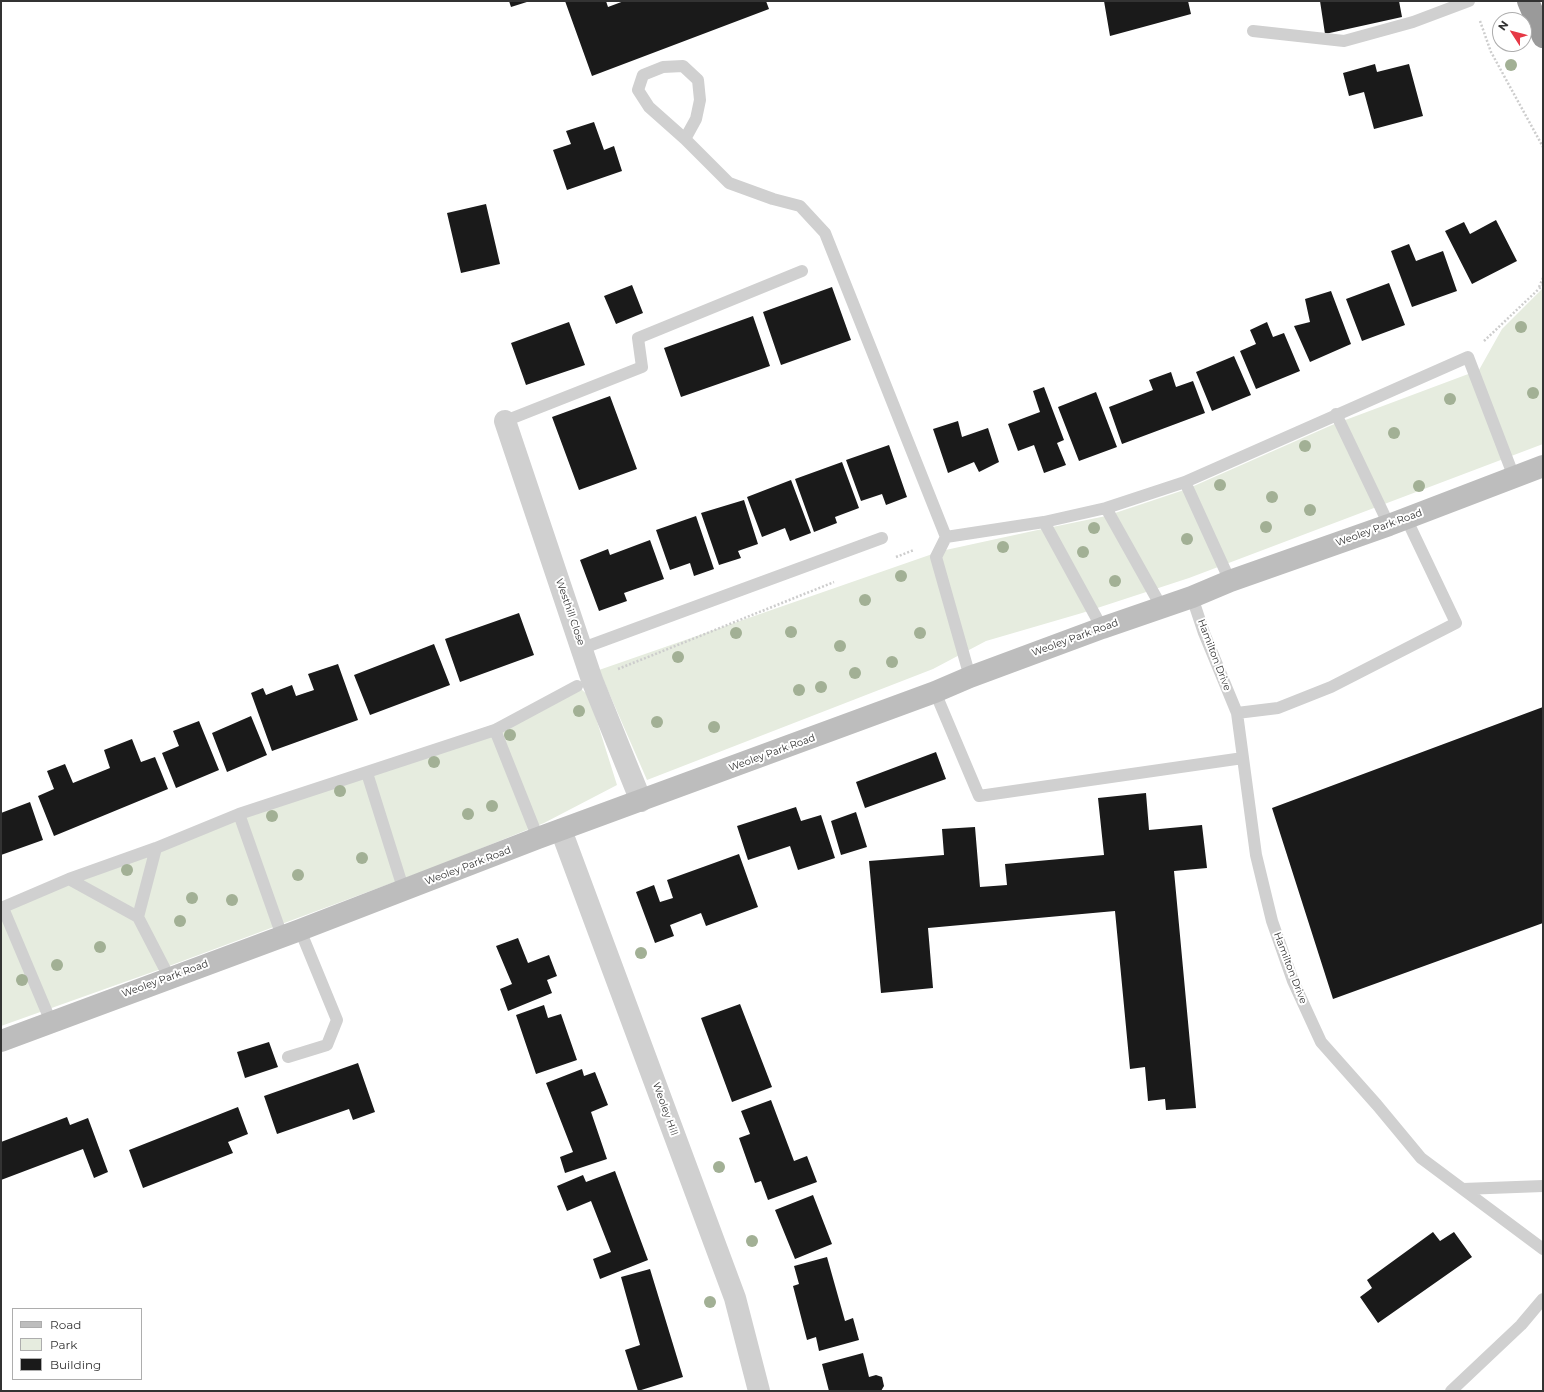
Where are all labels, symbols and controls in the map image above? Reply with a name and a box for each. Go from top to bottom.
north arrow [1492,12,1532,52]
text: N [1495,18,1511,33]
street label: Weoley Park Road [1334,507,1424,549]
street label: Westhill Close [553,577,587,647]
street label: Weoley Park Road [1030,617,1120,659]
street label: Hamilton Drive [1195,618,1233,692]
street label: Weoley Park Road [727,732,817,774]
street label: Weoley Park Road [423,844,513,888]
street label: Hamilton Drive [1271,931,1309,1005]
street label: Weoley Park Road [120,958,210,1000]
street label: Weoley Hill [650,1081,680,1137]
legend [12,1308,142,1380]
text: Road [50,1317,81,1332]
text: Park [50,1337,77,1352]
text: Building [50,1357,101,1372]

